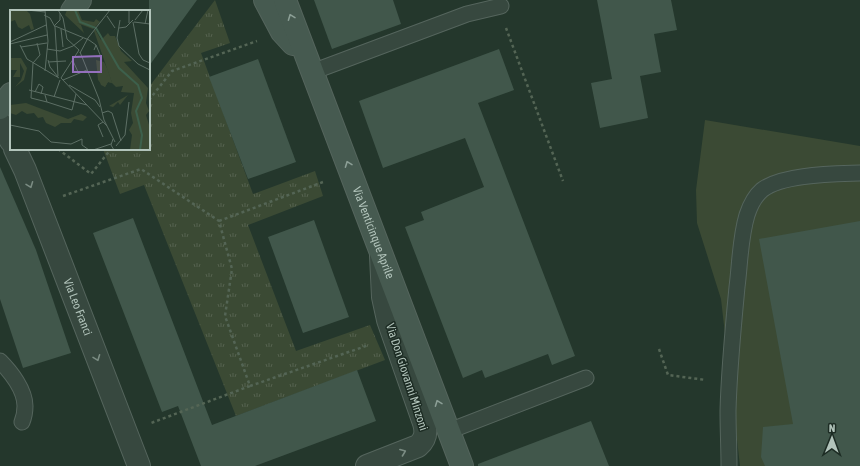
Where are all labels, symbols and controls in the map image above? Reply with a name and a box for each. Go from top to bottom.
inset map [10,10,150,150]
one-way arrow [288,13,296,21]
one-way arrow [344,161,352,168]
one-way arrow [26,181,34,188]
street label: Via Venticinque Aprile [350,185,397,281]
street label: Via Leo Franci [60,277,95,337]
street label: Via Don Giovanni Minzoni [383,322,431,432]
one-way arrow [92,355,100,362]
one-way arrow [435,400,443,407]
north arrow [812,418,852,458]
text: N [829,422,836,434]
one-way arrow [399,449,407,457]

